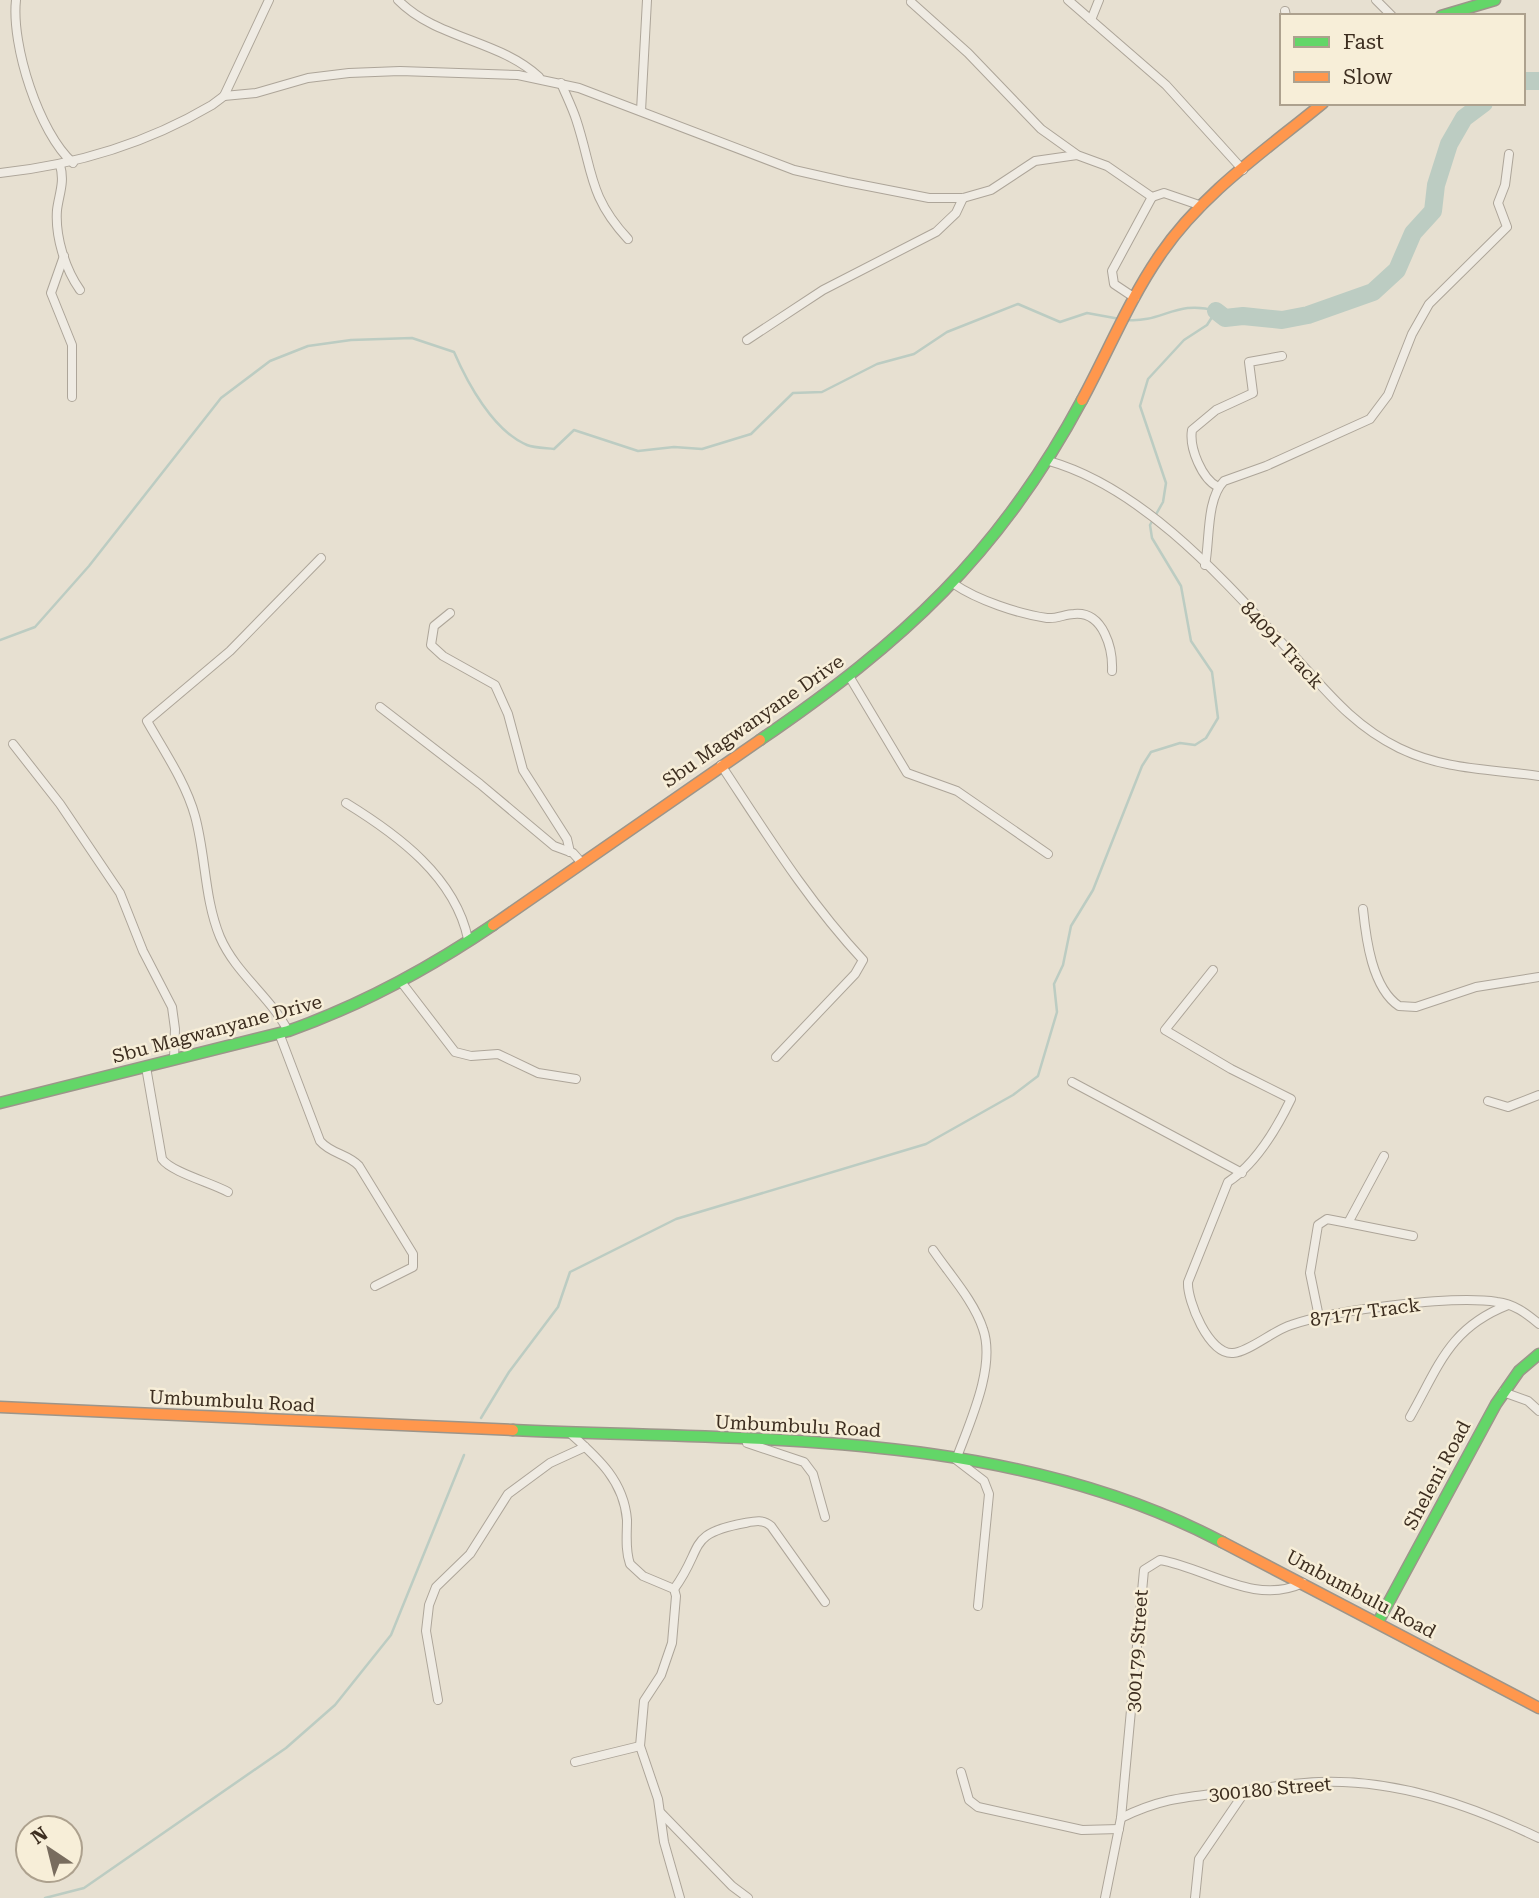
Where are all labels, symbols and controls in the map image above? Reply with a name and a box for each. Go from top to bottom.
legend [1280,14,1525,105]
text: Fast [1343,30,1384,54]
text: Slow [1343,65,1393,89]
street label: 84091 Track [1236,597,1328,693]
street label: Sbu Magwanyane Drive [658,650,848,792]
street label: Sbu Magwanyane Drive [110,990,324,1068]
street label: 87177 Track [1308,1293,1422,1331]
street label: Umbumbulu Road [148,1385,316,1417]
street label: Umbumbulu Road [714,1410,882,1442]
street label: Sheleni Road [1399,1416,1475,1534]
street label: Umbumbulu Road [1282,1545,1440,1643]
street label: 300179 Street [1121,1589,1153,1713]
street label: 300180 Street [1208,1772,1332,1806]
north arrow [14,1814,84,1884]
text: N [27,1822,52,1849]

